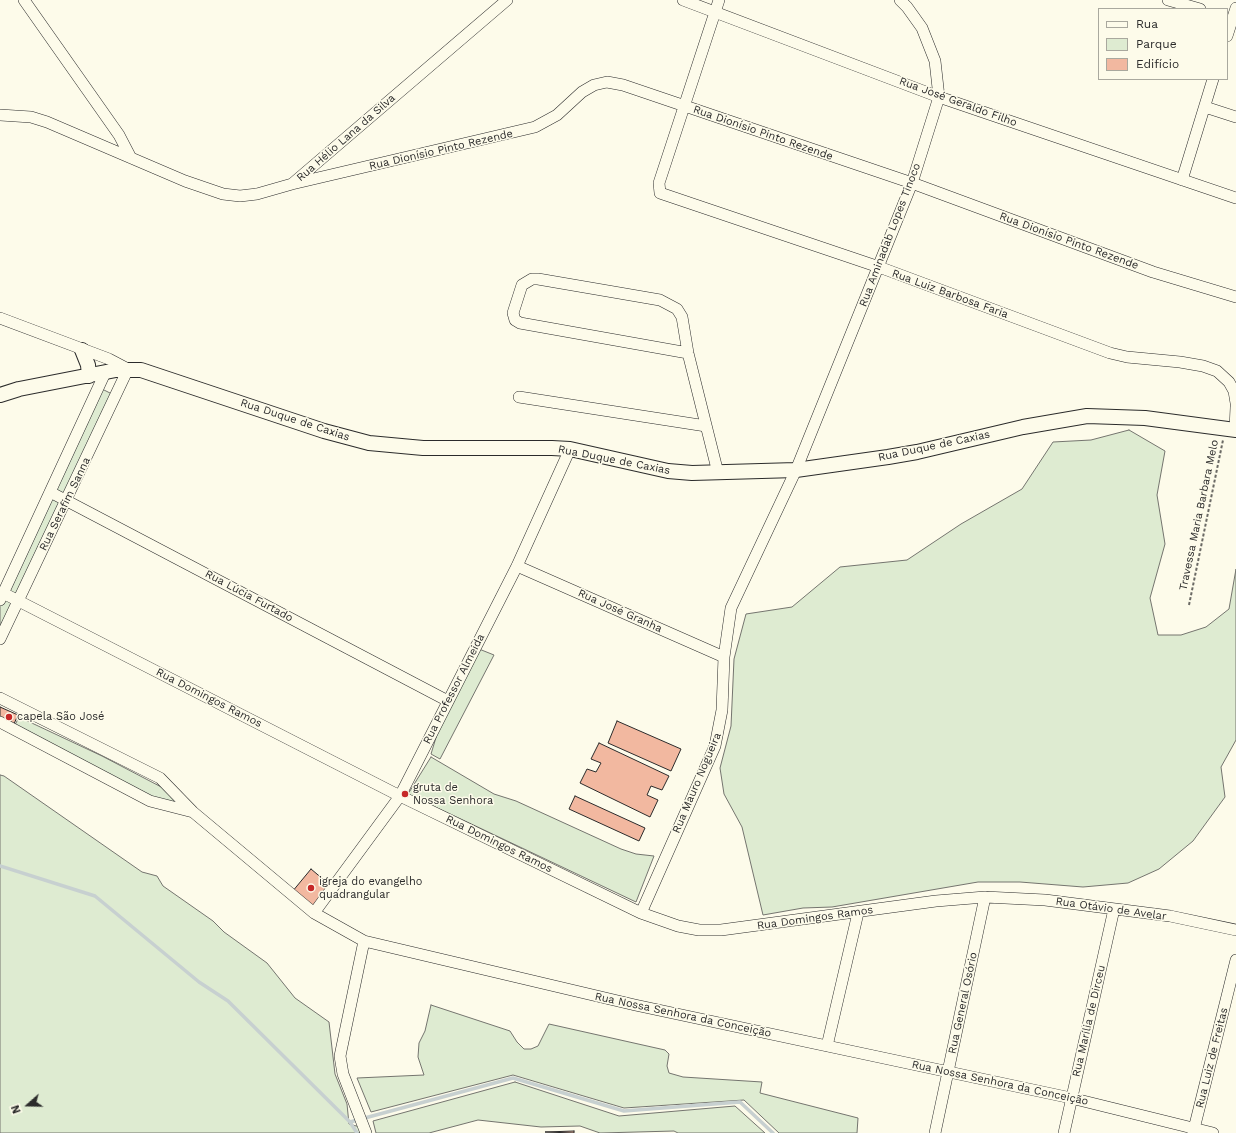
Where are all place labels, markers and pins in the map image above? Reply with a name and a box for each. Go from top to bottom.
place label: capela São José [17,710,104,724]
marker: capela São José [4,712,14,722]
place label: gruta de Nossa Senhora [413,781,493,807]
marker: gruta de Nossa Senhora [400,789,410,799]
place label: igreja do evangelho quadrangular [319,875,422,901]
marker: igreja do evangelho quadrangular [306,883,316,893]

